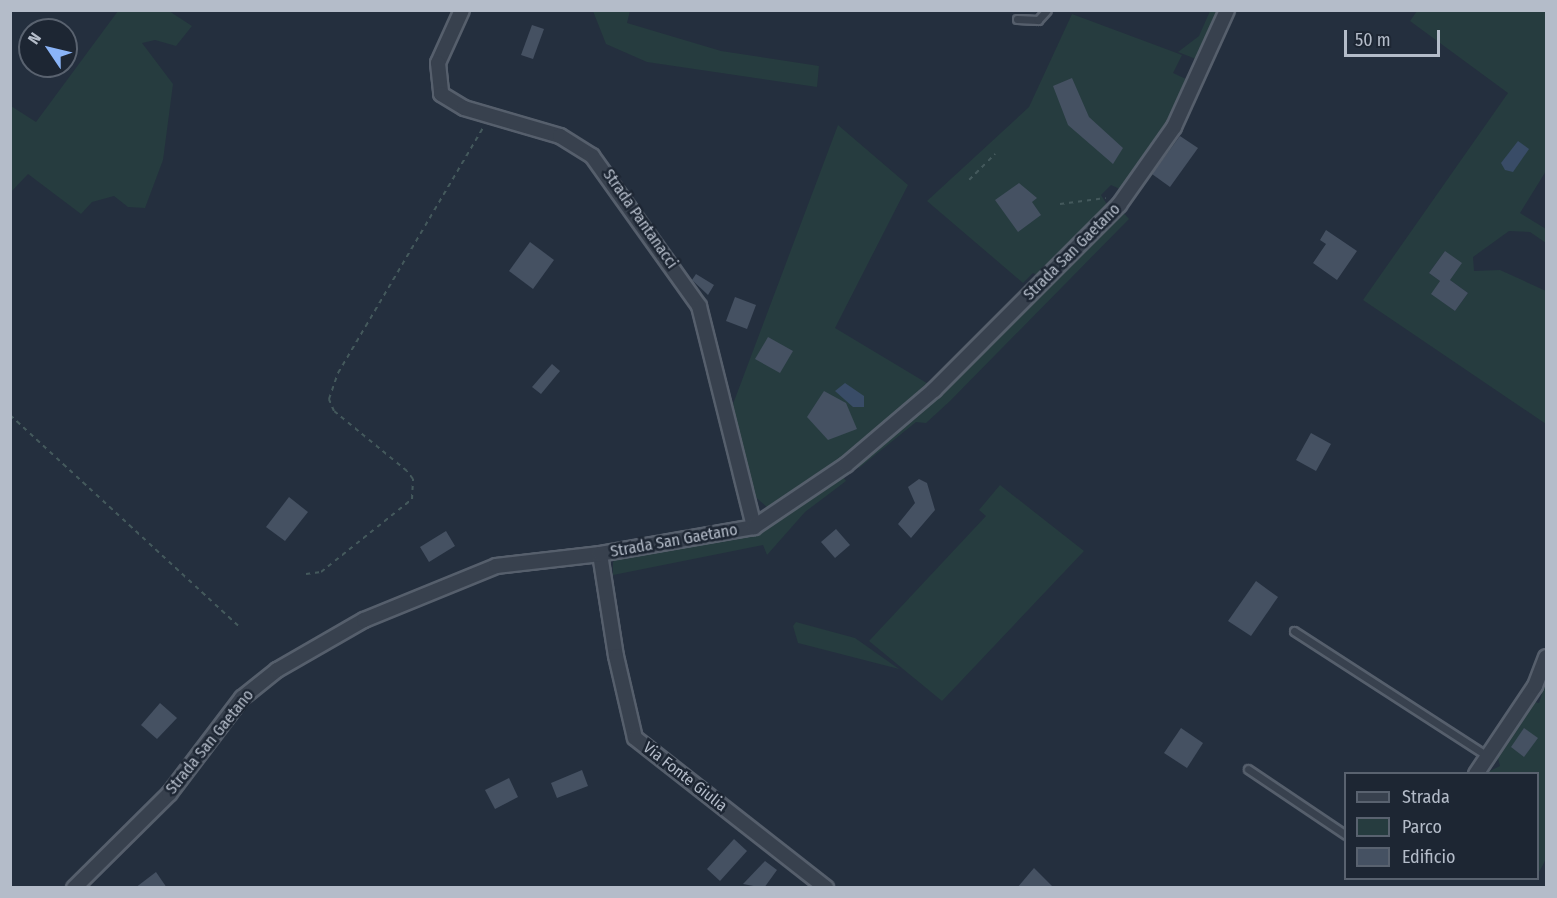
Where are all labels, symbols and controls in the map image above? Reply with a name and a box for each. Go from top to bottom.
north arrow [18,18,78,78]
scale bar [1347,18,1443,56]
text: N [24,29,45,48]
text: 50 m [1355,29,1391,51]
street label: Strada Pantanacci [599,166,681,272]
street label: Strada San Gaetano [1020,200,1124,304]
street label: Strada San Gaetano [609,520,739,562]
street label: Strada San Gaetano [162,686,258,798]
street label: Via Fonte Giulia [639,738,731,816]
legend [1344,772,1539,880]
text: Strada [1402,786,1450,808]
text: Parco [1402,816,1442,838]
text: Edificio [1402,846,1455,868]

